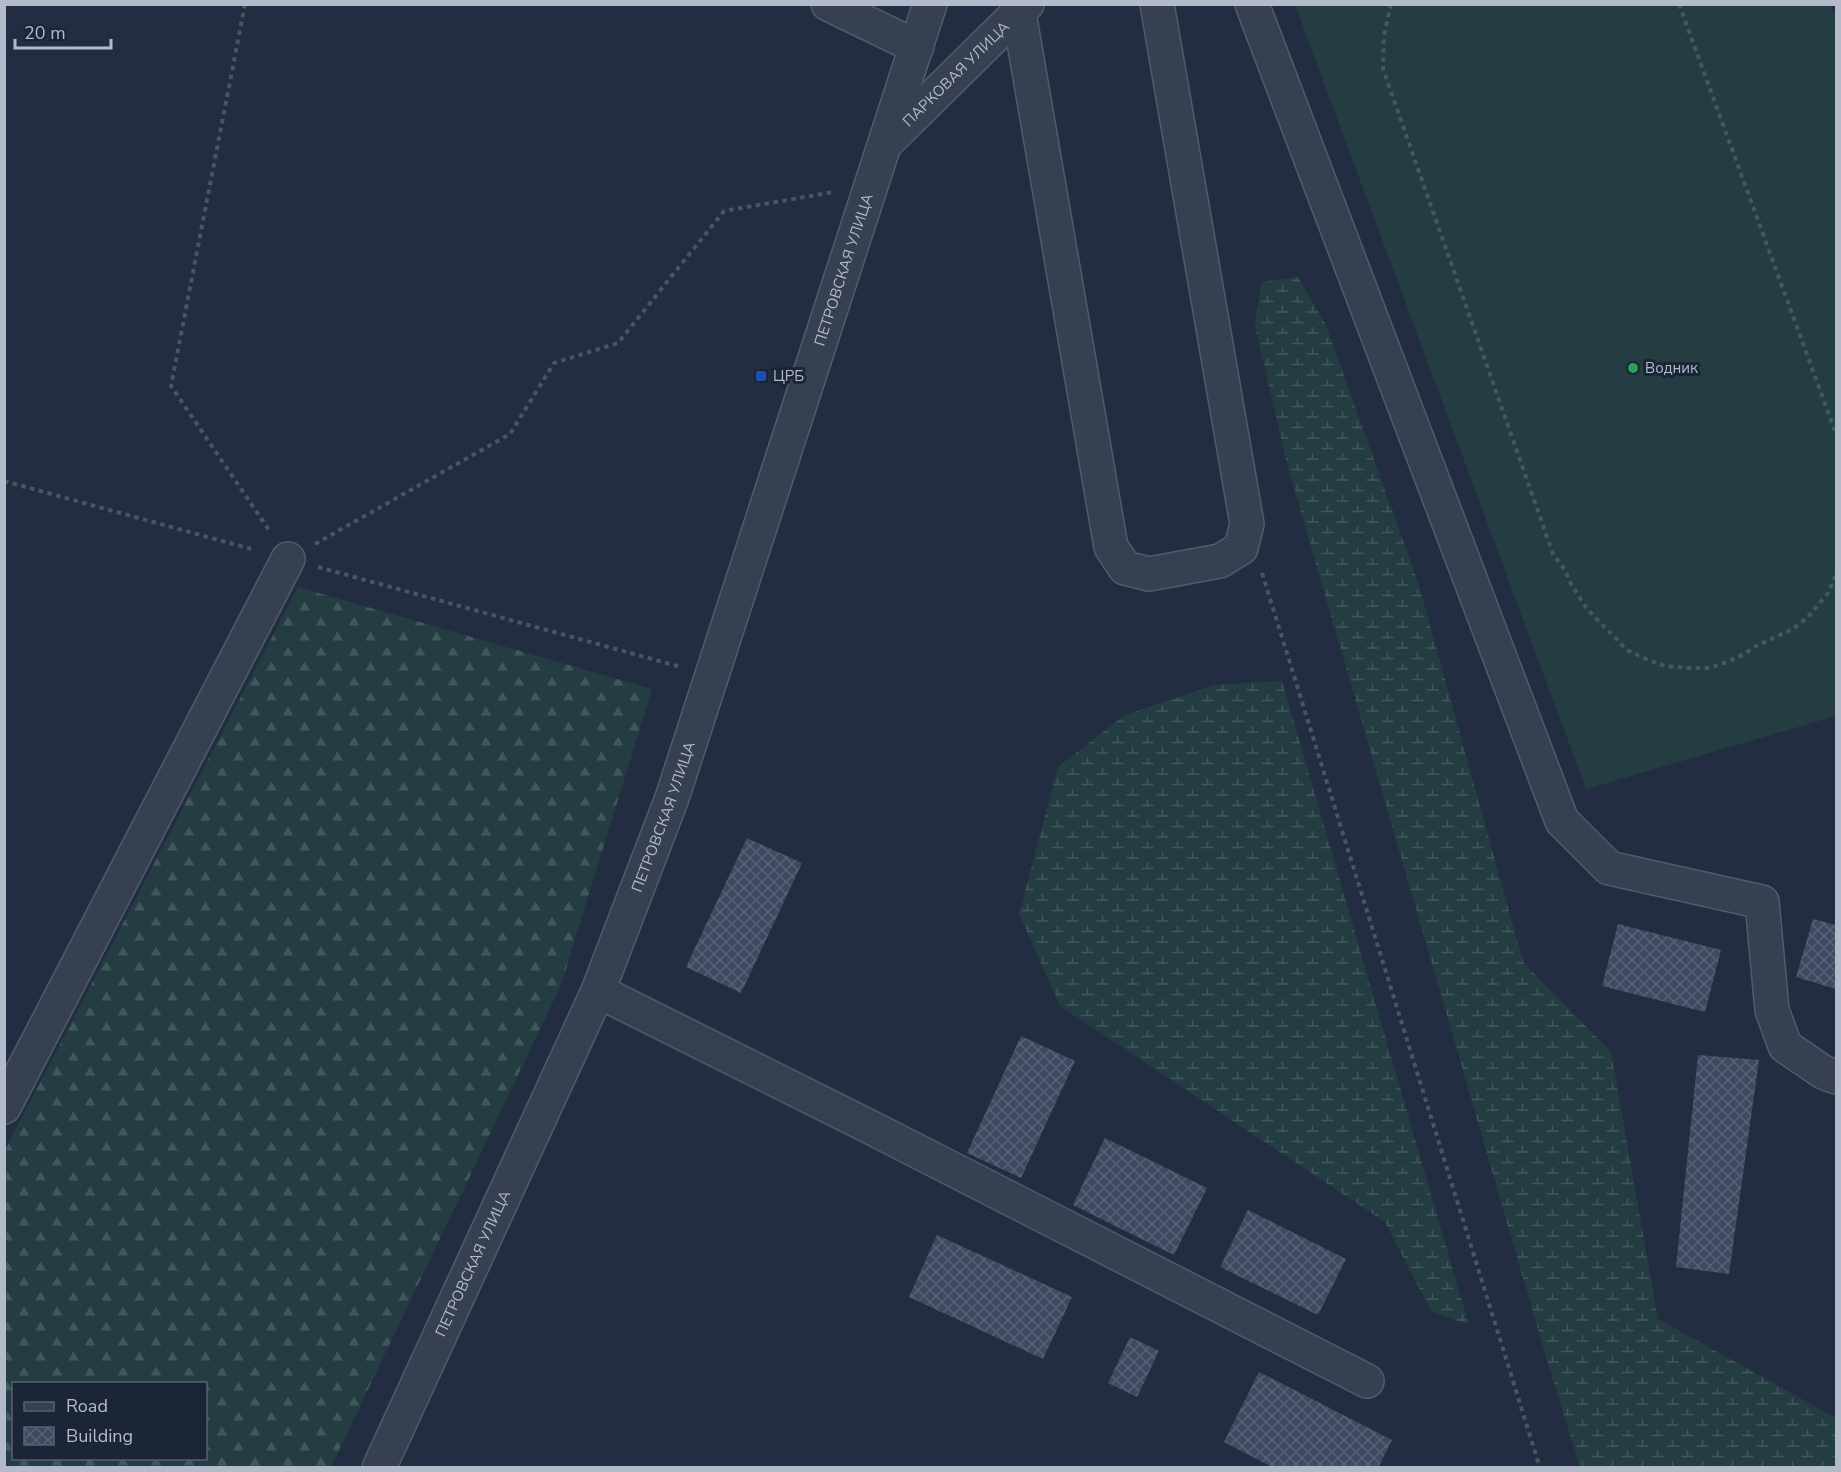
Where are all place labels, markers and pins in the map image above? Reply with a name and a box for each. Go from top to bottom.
place label: Водник [1645,358,1698,378]
marker: Водник [1626,361,1640,375]
place label: ЦРБ [773,366,804,386]
marker: ЦРБ [754,369,768,383]

